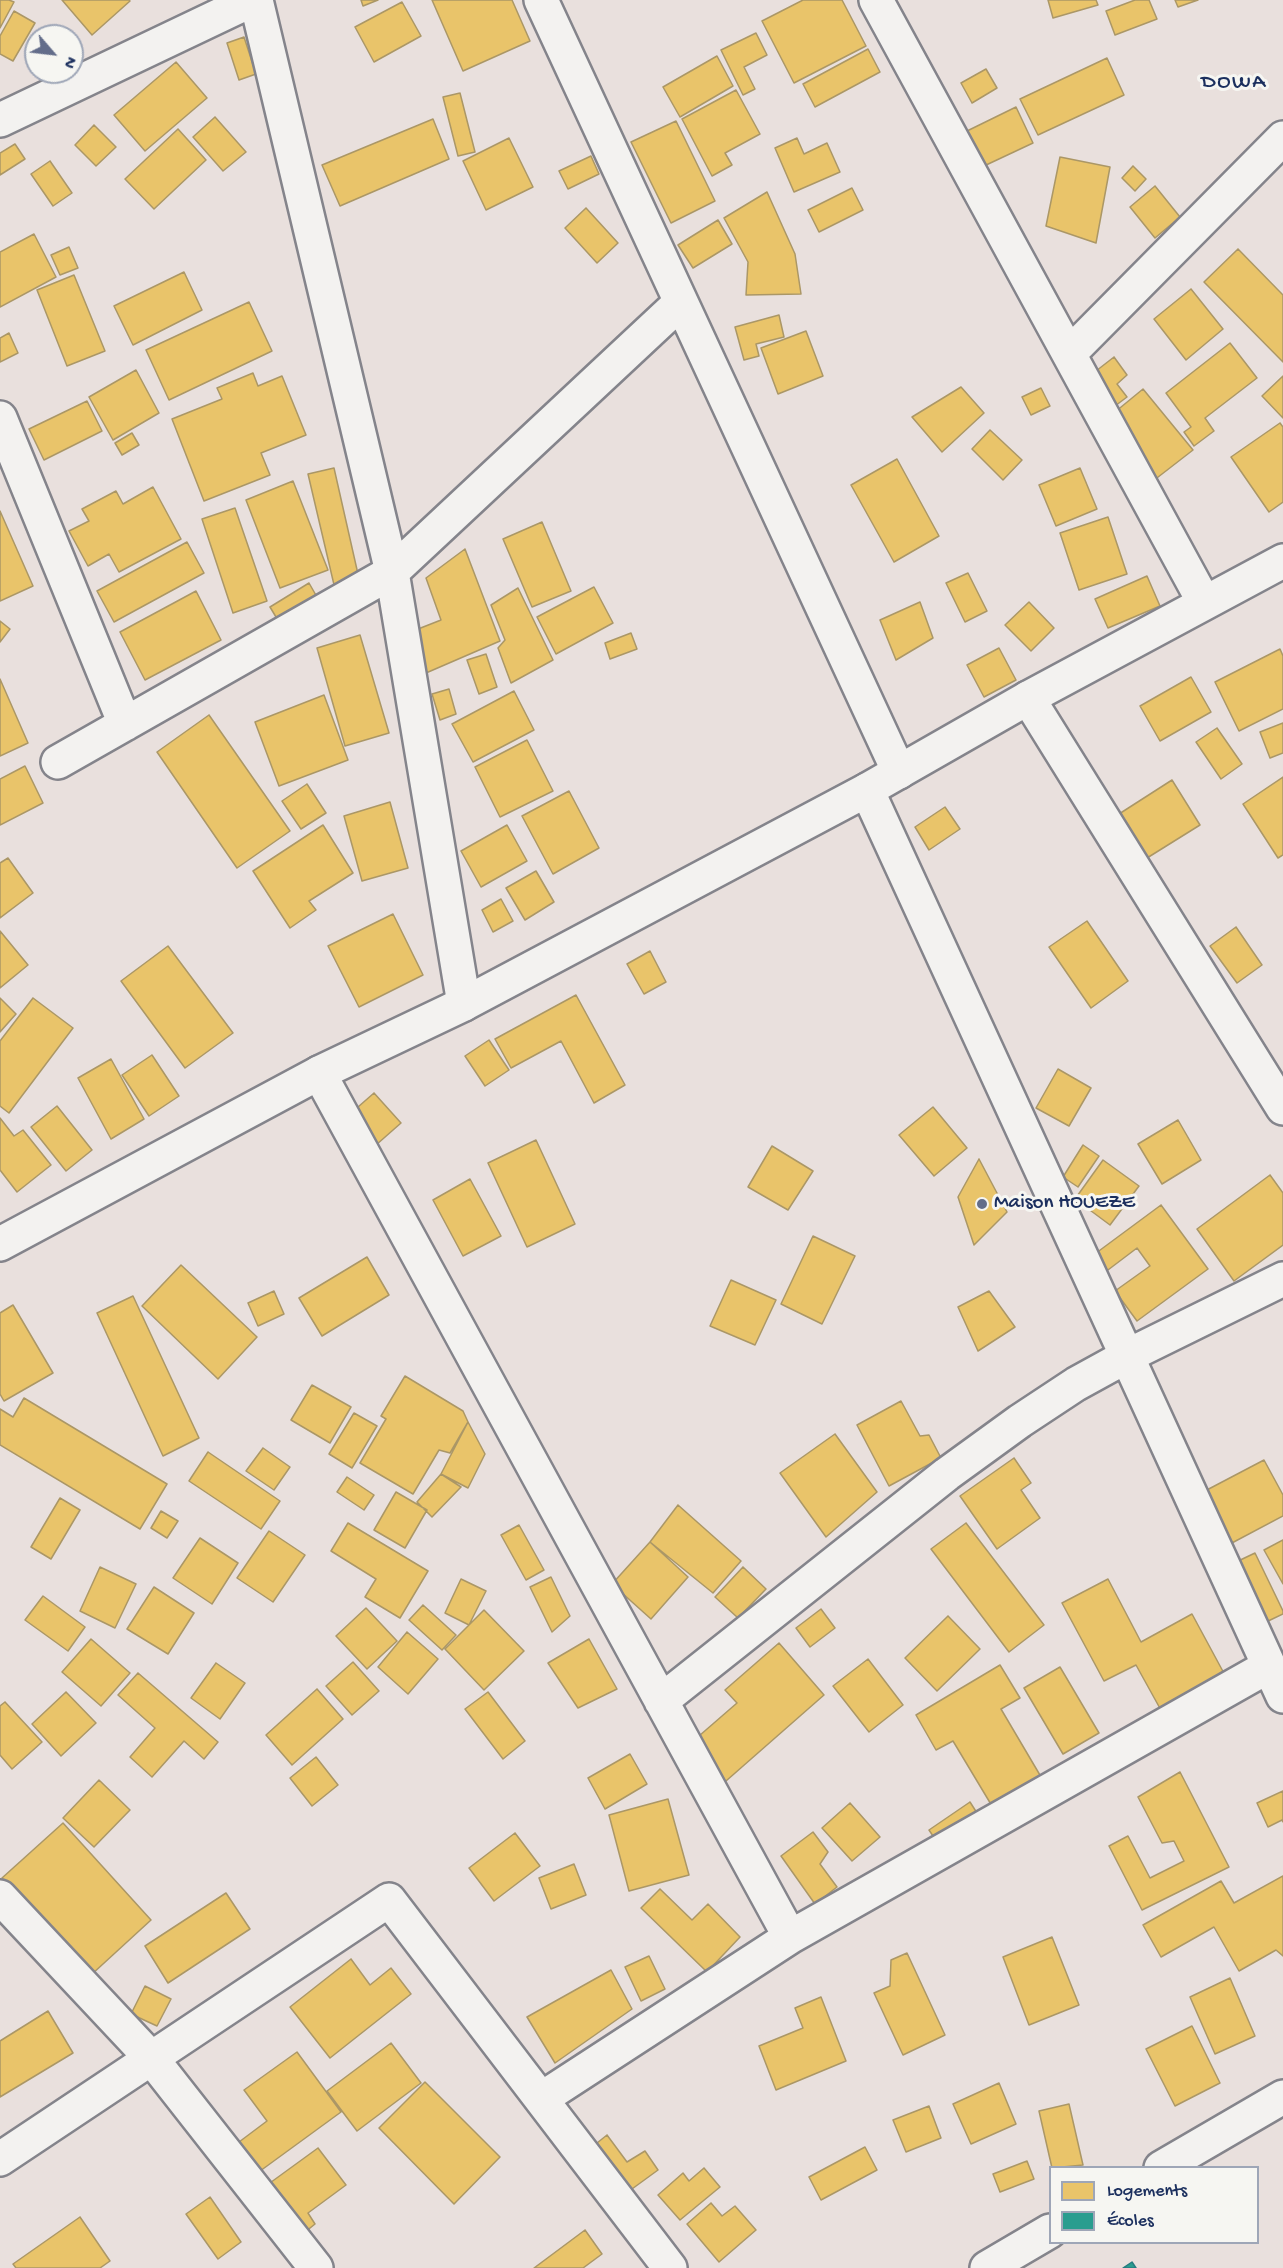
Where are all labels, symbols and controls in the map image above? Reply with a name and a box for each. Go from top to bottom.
north arrow [24,24,84,84]
text: N [58,53,79,71]
district label: DOWA [1201,71,1267,97]
place label: Maison HOUEZE [994,1191,1135,1217]
marker: Maison HOUEZE [975,1197,989,1211]
legend [1049,2166,1259,2244]
text: Logements [1107,2181,1187,2202]
text: Écoles [1107,2211,1154,2232]

